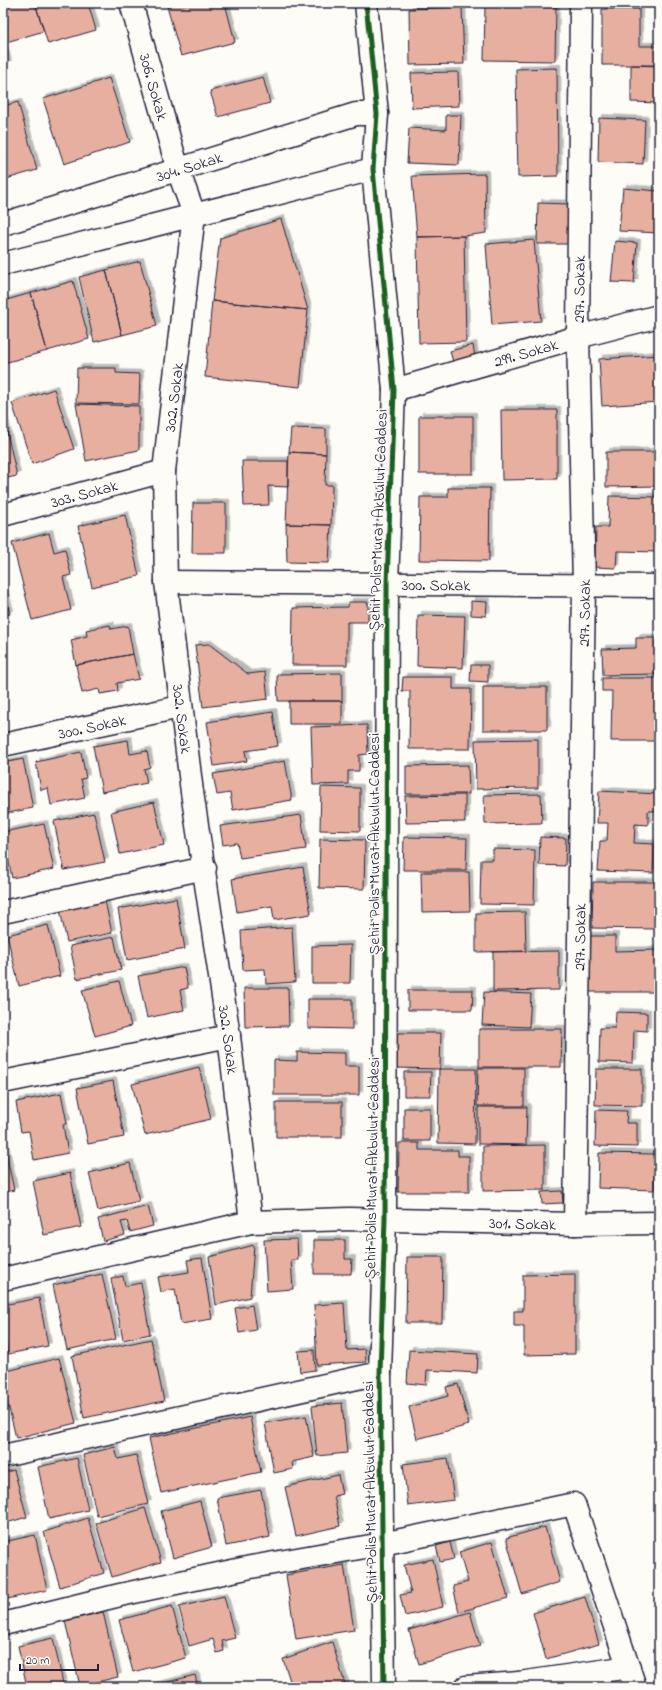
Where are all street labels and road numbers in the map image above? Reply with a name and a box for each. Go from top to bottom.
street label: 306. Sokak [132,51,174,125]
street label: 304. Sokak [154,146,227,189]
street label: 297. Sokak [568,254,593,323]
street label: 299. Sokak [491,333,562,375]
street label: 302. Sokak [159,360,191,433]
street label: Şehit Polis Murat Akbulut Caddesi [363,409,395,631]
street label: 303. Sokak [48,474,122,515]
street label: 300. Sokak [402,574,471,598]
street label: 297. Sokak [573,578,598,647]
street label: 302. Sokak [165,683,197,756]
street label: 300. Sokak [56,709,129,747]
street label: Şehit Polis Murat Akbulut Caddesi [363,733,387,955]
street label: 297. Sokak [569,902,594,971]
street label: 302. Sokak [210,1004,244,1077]
street label: Şehit Polis Murat Akbulut Caddesi [359,1057,387,1279]
street label: 301. Sokak [489,1212,557,1238]
street label: Şehit Polis Murat Akbulut Caddesi [357,1381,385,1603]

